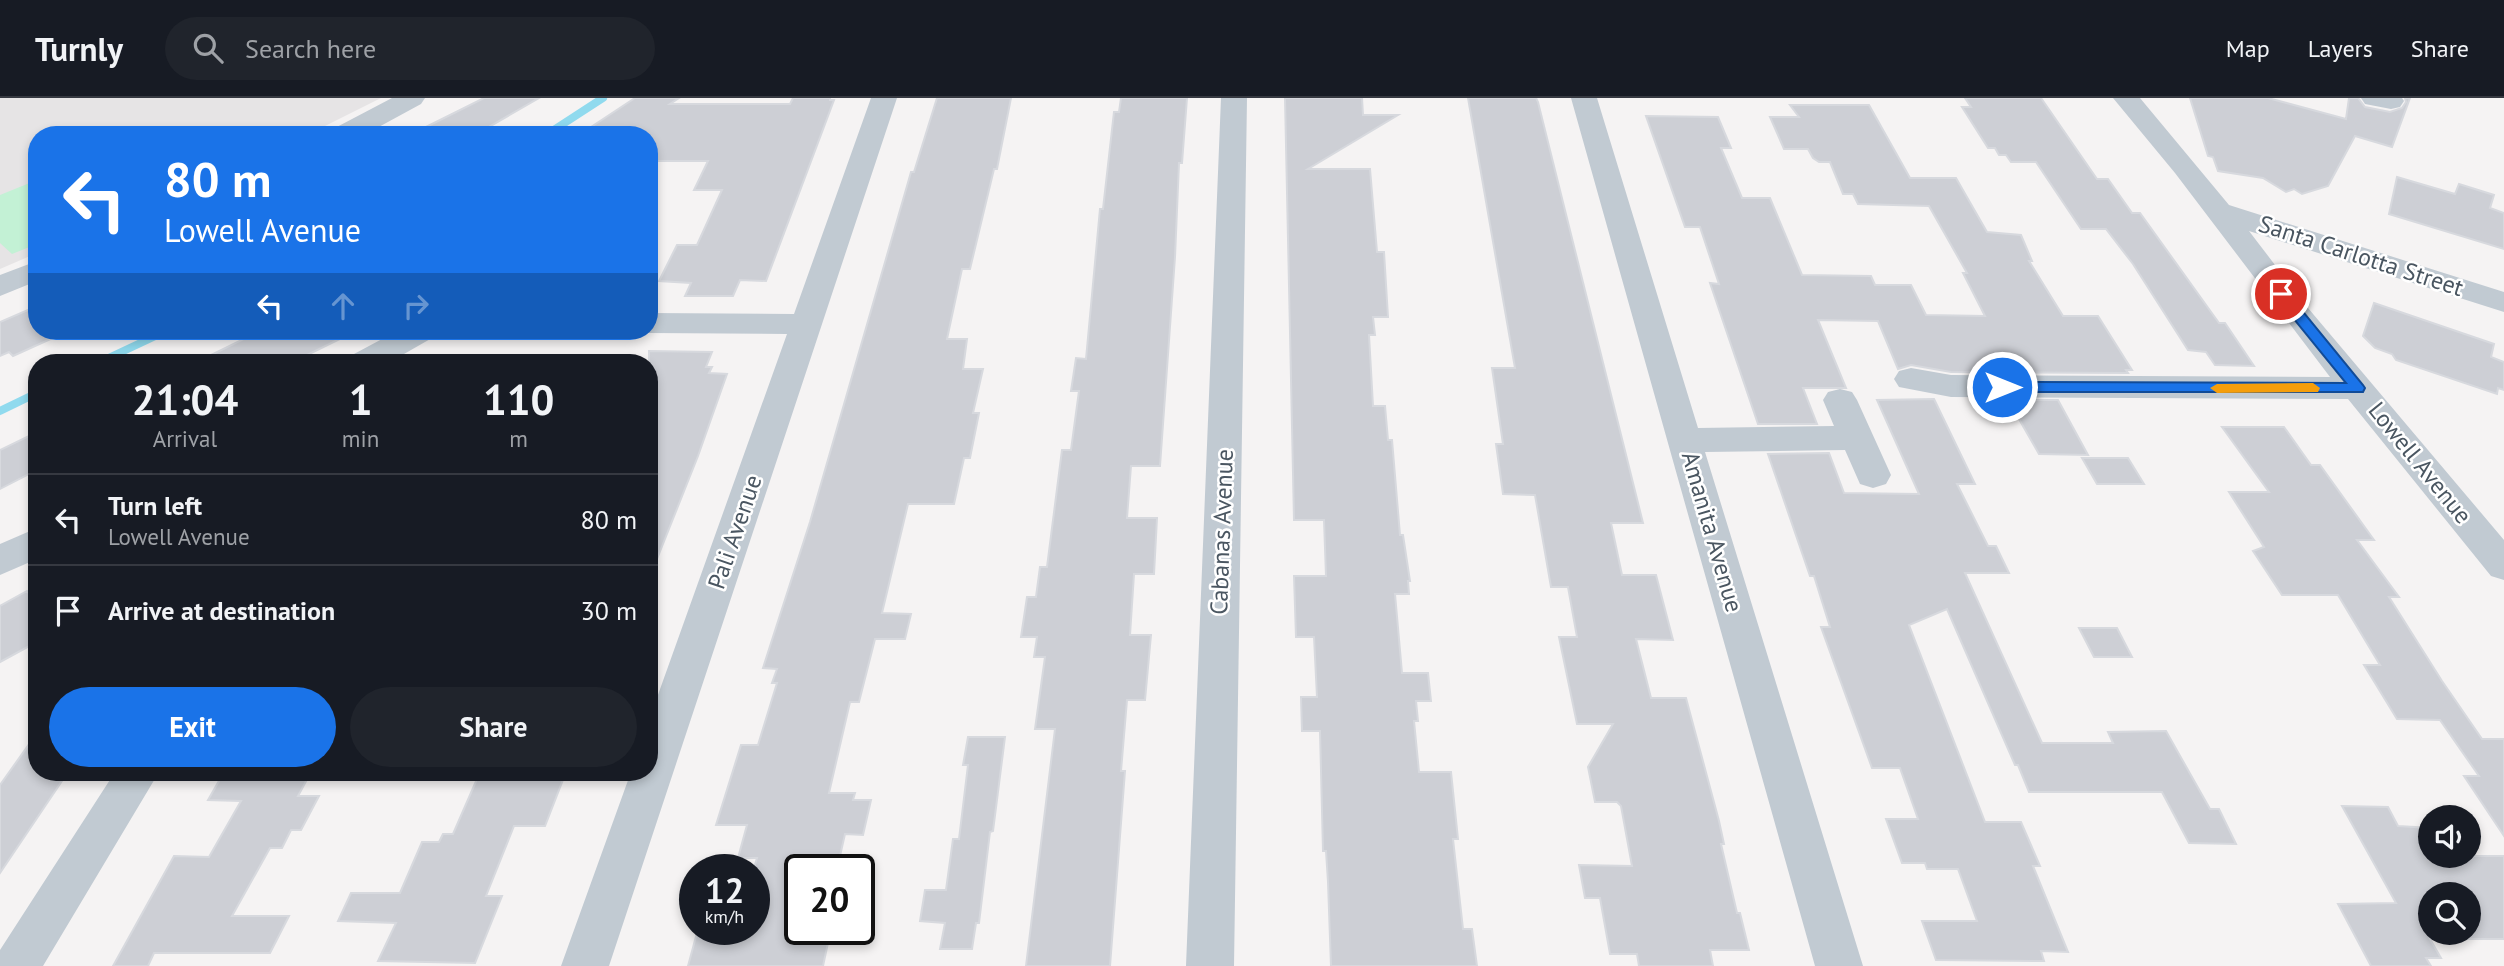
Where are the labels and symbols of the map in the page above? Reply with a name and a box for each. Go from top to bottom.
street label: Santa Carlotta Street [2255,208,2467,303]
pin [2251,264,2311,324]
position arrow [1965,350,2039,424]
street label: Lowell Avenue [2362,396,2479,530]
street label: Amanita Avenue [1675,448,1750,616]
street label: Cabanas Avenue [1203,449,1240,615]
street label: Pali Avenue [701,471,768,593]
speed limit sign: 20 [784,854,875,945]

